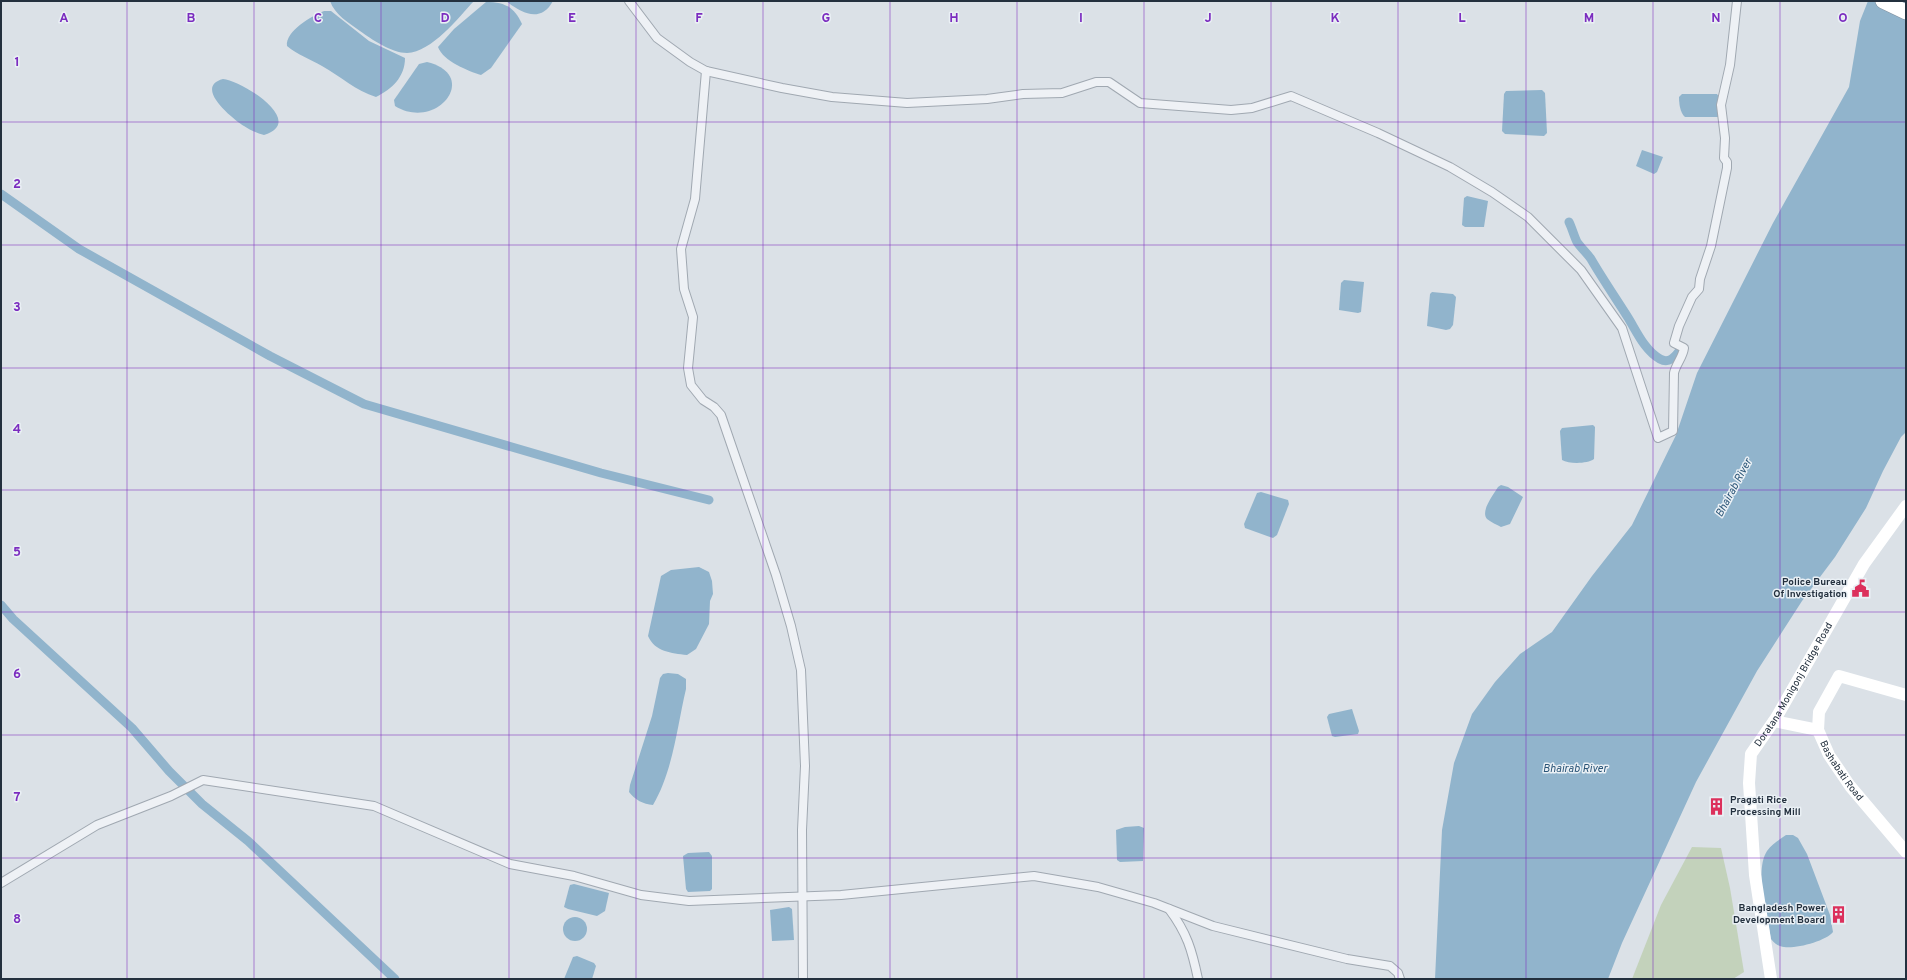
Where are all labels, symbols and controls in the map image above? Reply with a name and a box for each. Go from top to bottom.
text: A [59,11,69,27]
text: B [187,11,196,27]
text: C [314,11,322,27]
text: D [440,11,450,27]
text: E [568,11,576,27]
text: F [695,11,703,27]
text: G [822,11,831,27]
text: H [949,11,959,27]
text: I [1079,11,1083,27]
text: J [1204,11,1212,27]
text: K [1330,11,1340,27]
text: L [1458,11,1466,27]
text: M [1584,11,1594,27]
text: N [1711,11,1721,27]
text: O [1838,11,1848,27]
text: 1 [14,55,20,71]
text: 2 [13,177,21,193]
text: 3 [13,300,21,316]
text: 4 [13,422,21,438]
water label: Bhairab River [1713,456,1756,520]
text: 5 [13,545,21,561]
place label: Police Bureau Of Investigation [1773,576,1847,601]
public building icon: Police Bureau Of Investigation [1850,578,1870,598]
street label: Doratana Monigonj Bridge Road [1752,620,1836,749]
text: 6 [13,667,21,683]
street label: Bashabati Road [1817,738,1866,804]
water label: Bhairab River [1543,762,1608,776]
text: 7 [14,790,21,806]
place label: Pragati Rice Processing Mill [1730,794,1801,819]
building icon: Pragati Rice Processing Mill [1707,796,1727,816]
place label: Bangladesh Power Development Board [1733,902,1826,927]
building icon: Bangladesh Power Development Board [1828,904,1848,924]
text: 8 [13,912,21,928]

